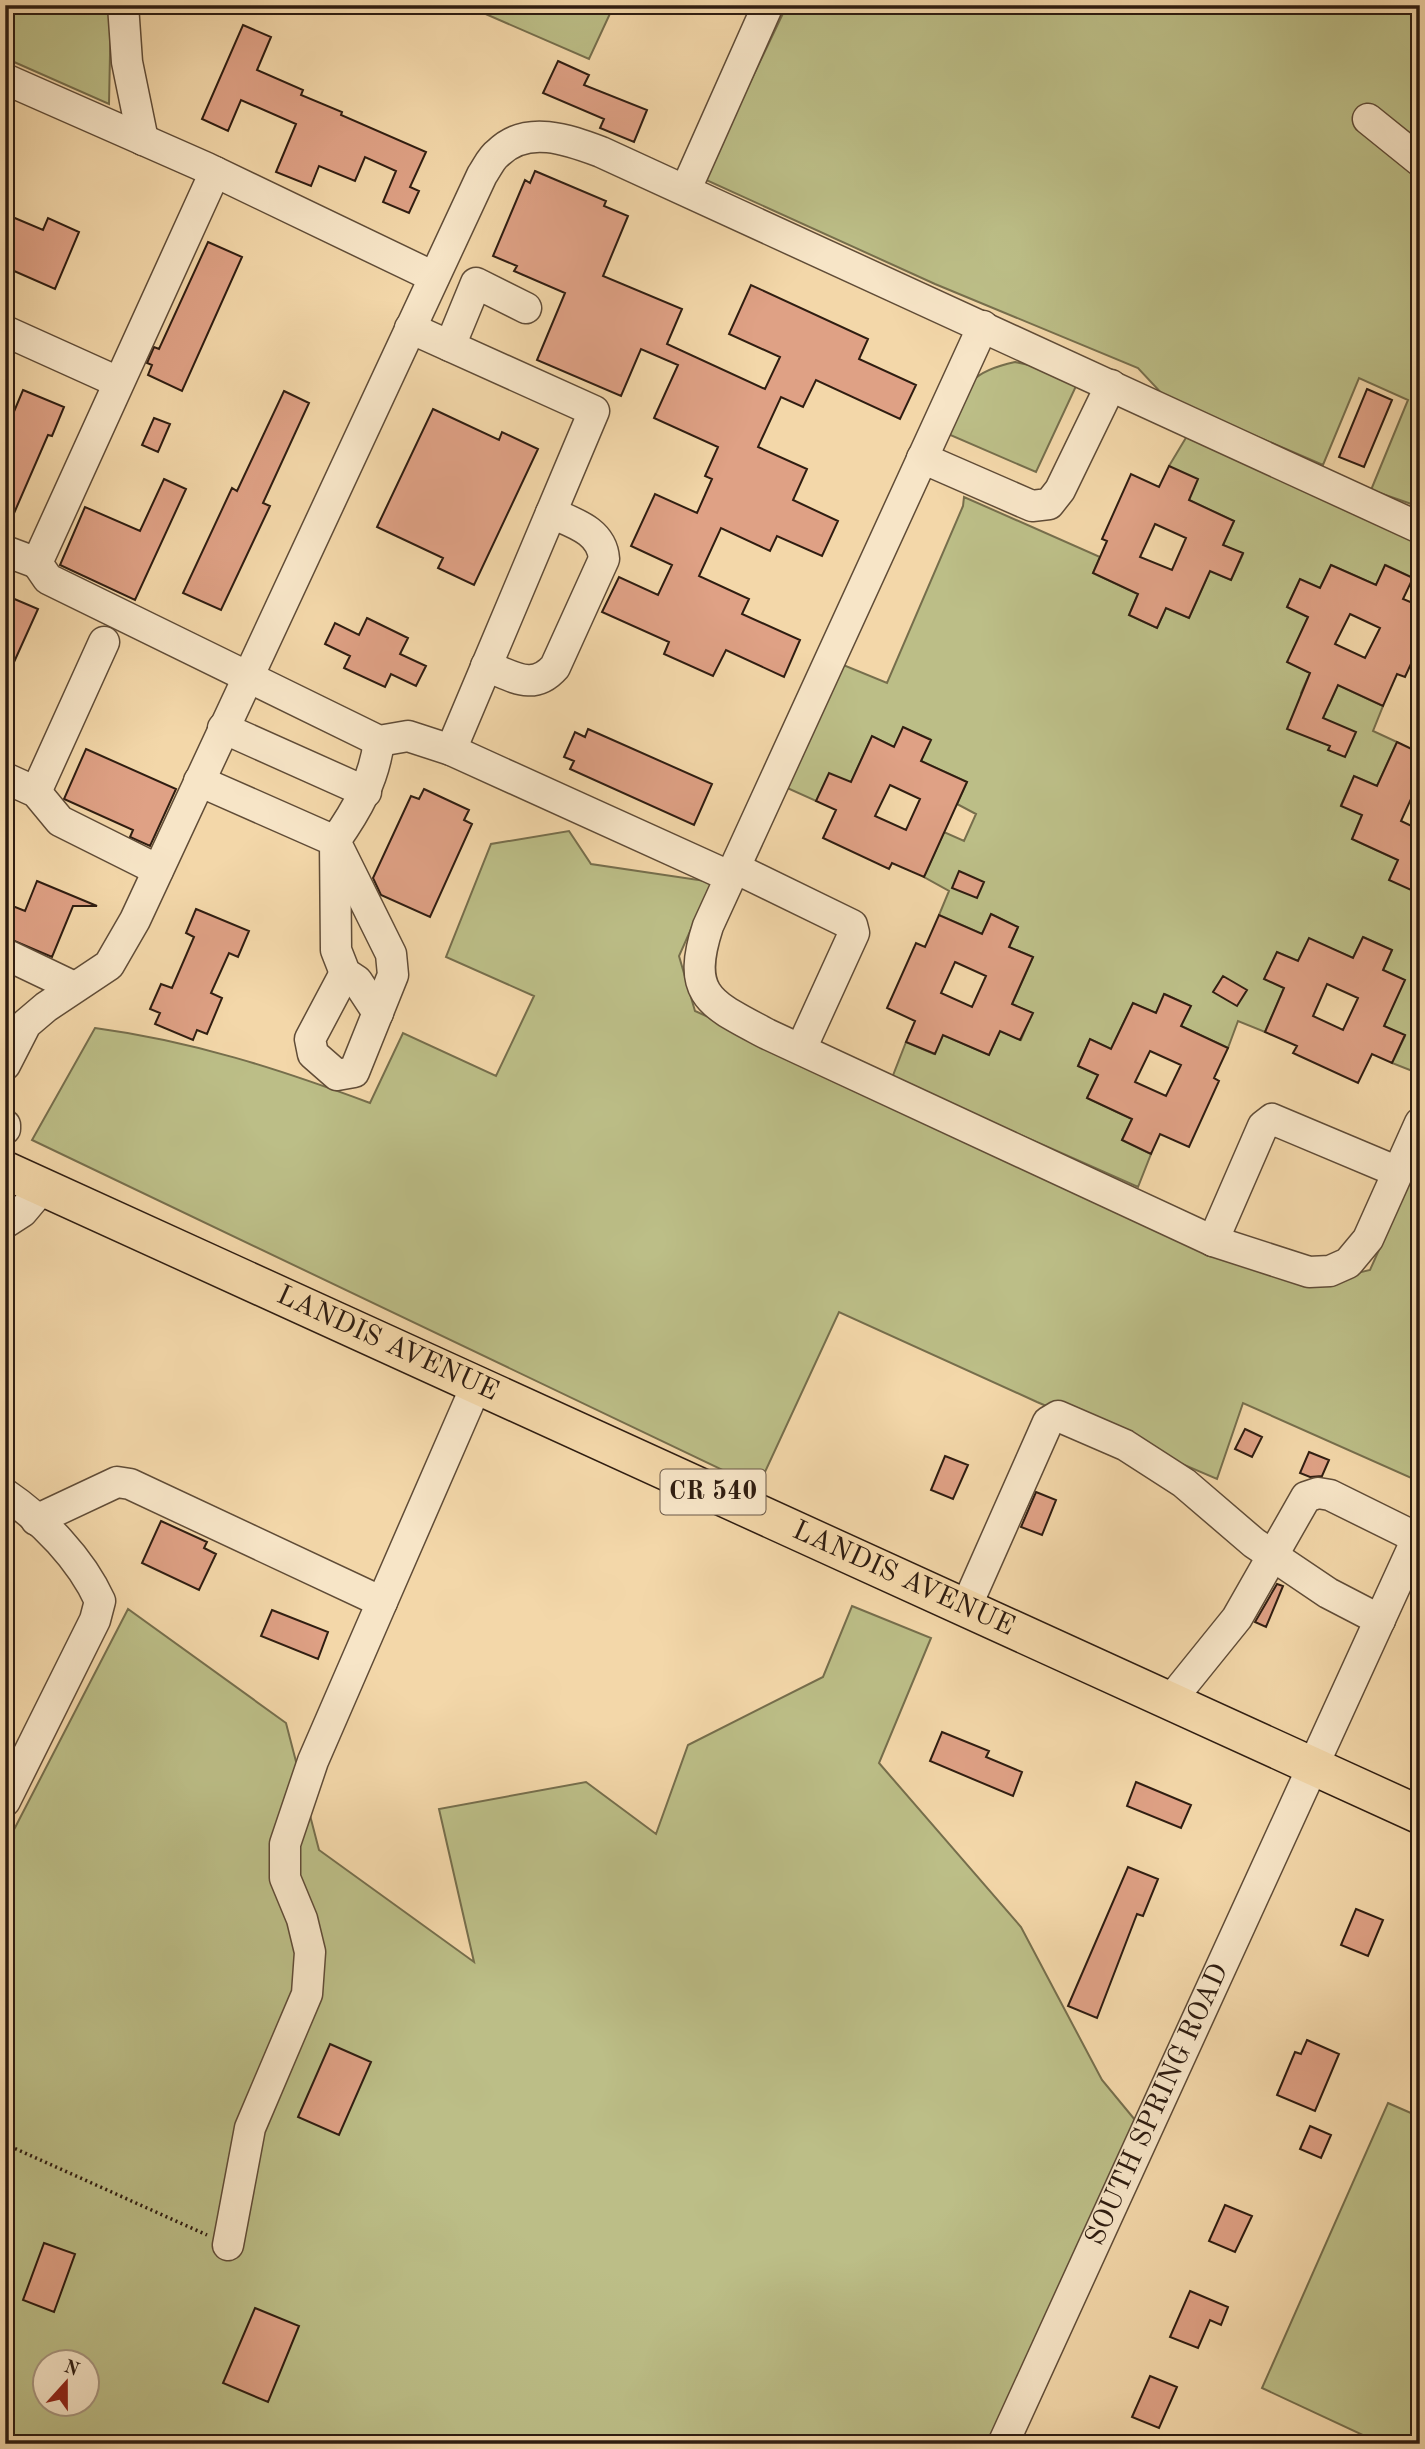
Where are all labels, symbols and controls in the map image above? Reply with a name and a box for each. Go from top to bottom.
street label: LANDIS AVENUE [272,1282,502,1407]
road number: CR 540 [660,1470,766,1514]
street label: LANDIS AVENUE [788,1517,1018,1642]
street label: SOUTH SPRING ROAD [1082,1960,1235,2250]
north arrow [32,2348,102,2418]
text: N [61,2358,82,2381]

